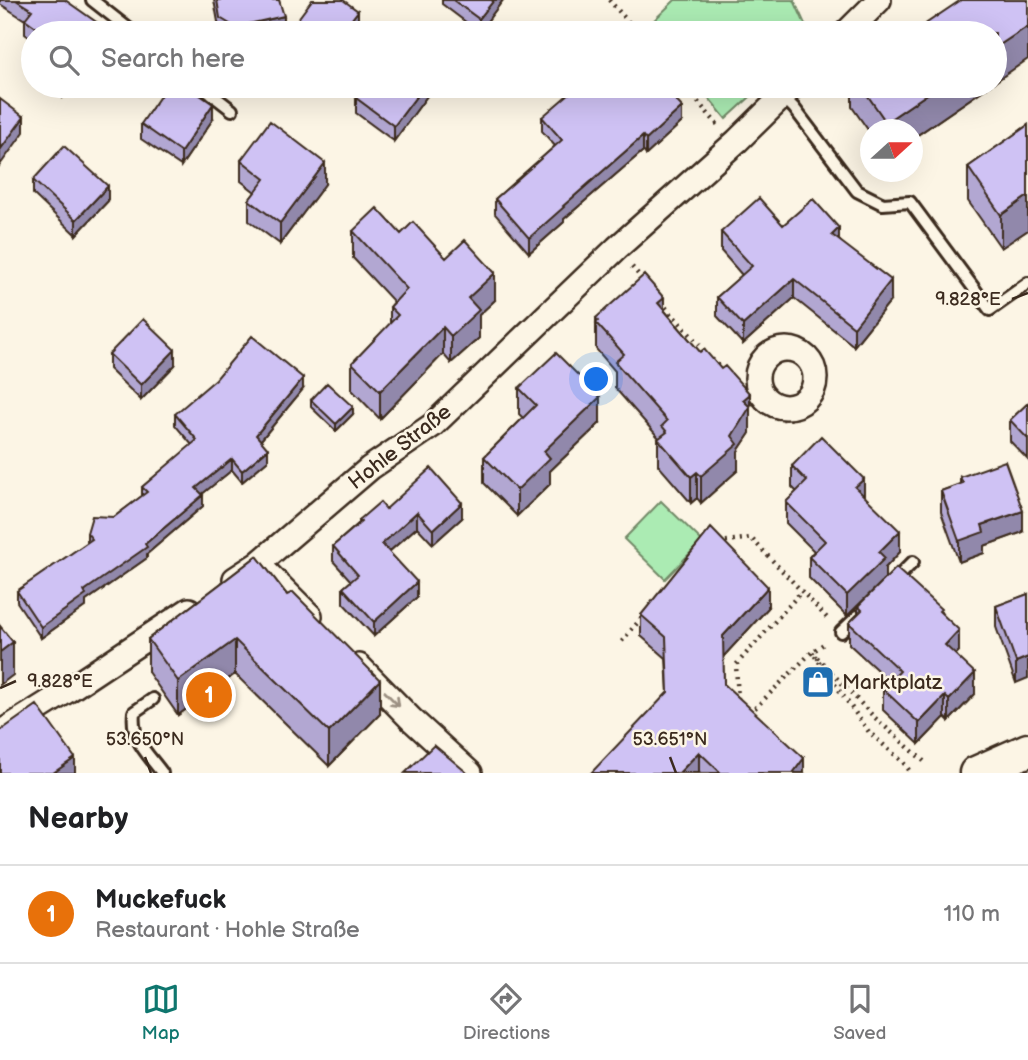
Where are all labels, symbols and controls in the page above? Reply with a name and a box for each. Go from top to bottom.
search box [21,21,1007,98]
icon: search [45,41,83,79]
text: Search here [101,44,245,75]
north arrow [860,119,923,182]
text: 9.828°E [935,289,1001,310]
your location [579,362,613,396]
street label: Hohle Straße [344,399,456,495]
shop icon: Marktplatz [799,663,837,701]
pin: 1 [186,669,232,721]
place label: Marktplatz [842,670,943,695]
text: 9.828°E [27,671,93,692]
one-way arrow [384,691,401,708]
text: 53.650°N [106,729,184,750]
text: 53.651°N [632,729,708,750]
text: Nearby [28,801,128,837]
text: Muckefuck [95,885,226,916]
text: 1 [46,900,56,928]
text: 110 m [943,900,1000,928]
text: Restaurant · Hohle Straße [95,916,360,944]
tab: Map [142,980,180,1045]
tab: Directions [463,980,550,1045]
tab: Saved [833,980,886,1045]

